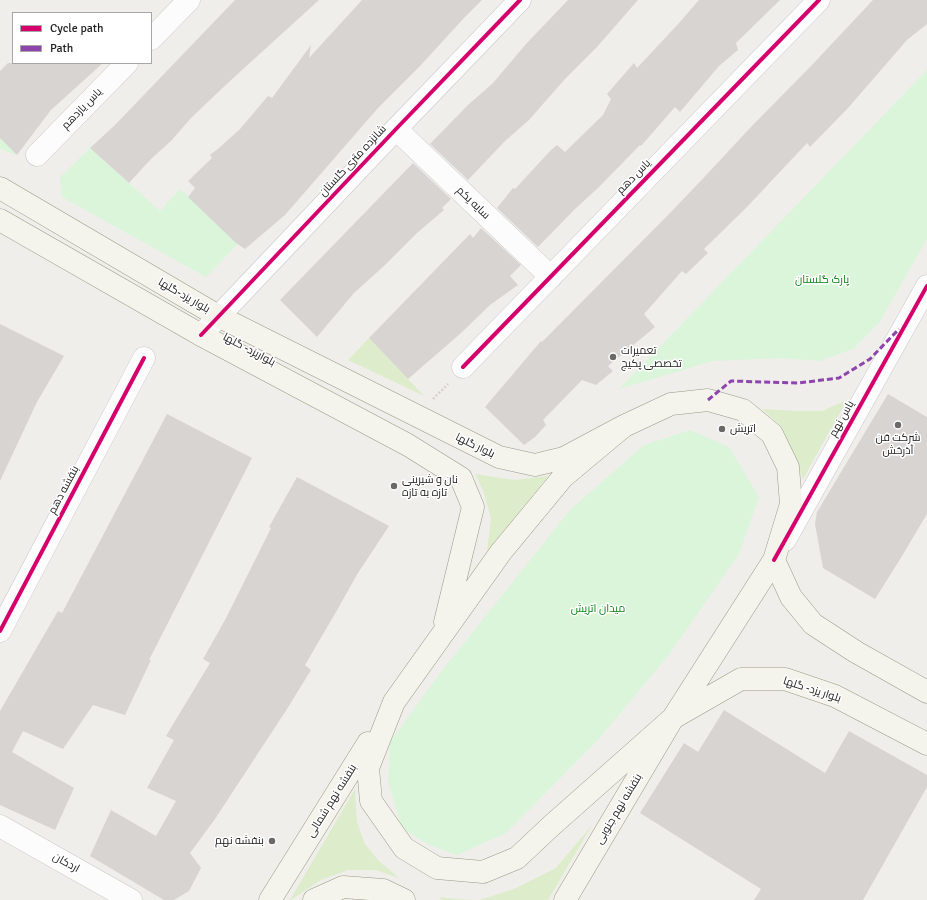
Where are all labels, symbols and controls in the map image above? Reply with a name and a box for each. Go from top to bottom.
legend [12,12,152,64]
text: Cycle path [50,21,103,36]
text: Path [50,41,73,56]
street label: یاس یازدهم [59,86,105,132]
street label: شانزده متری گلستان [317,123,389,199]
street label: یاس دهم [614,157,654,197]
street label: سایه یکم [453,184,493,222]
park label: پارک گلستان [795,273,849,287]
street label: بلوار یزد-گلها [156,276,212,316]
street label: بلواریزد- گلها [220,331,278,369]
place label: تعمیرات تخصصی پکیج [621,344,682,370]
marker: تعمیرات تخصصی پکیج [608,352,618,362]
street label: یاس نهم [827,399,857,439]
marker: شرکت فن آذرخش [893,420,903,430]
place label: اتریش [730,422,756,436]
marker: اتریش [717,424,727,434]
street label: بلوار گلها [453,431,497,461]
place label: شرکت فن آذرخش [876,431,920,457]
street label: بنفشه دهم [46,464,82,516]
place label: نان و شیرینی تازه به تازه [402,473,458,499]
marker: نان و شیرینی تازه به تازه [389,481,399,491]
park label: میدان اتریش [571,602,625,616]
street label: بلوار یزد- گلها [781,674,843,706]
street label: بنفشه نهم شمالی [304,762,360,840]
street label: بنفشه نهم جنوبی [593,771,645,847]
place label: بنفشه نهم [215,834,264,848]
marker: بنفشه نهم [267,836,277,846]
street label: اردکان [50,850,82,876]

